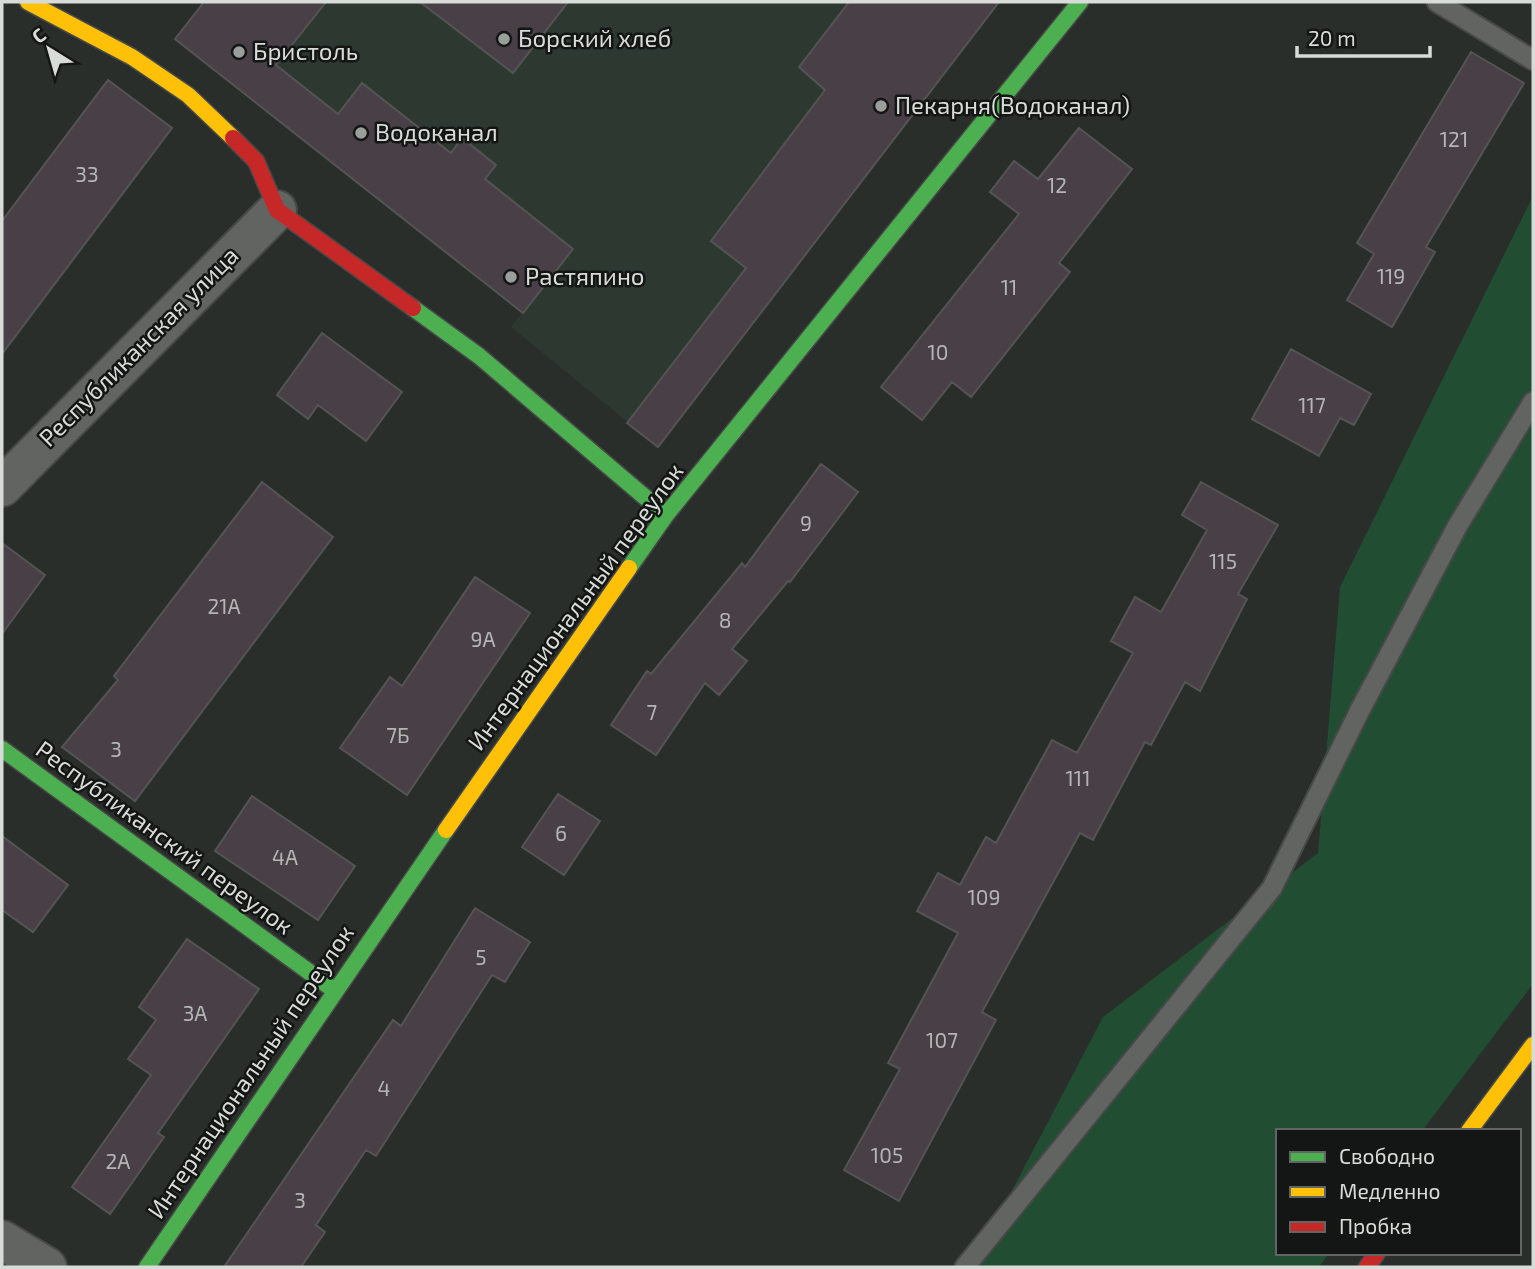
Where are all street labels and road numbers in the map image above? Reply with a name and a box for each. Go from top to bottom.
street label: Республиканская улица [32,240,244,452]
street label: Интернациональный переулок [461,457,690,756]
street label: Республиканский переулок [30,734,299,941]
street label: Интернациональный переулок [140,919,360,1224]

